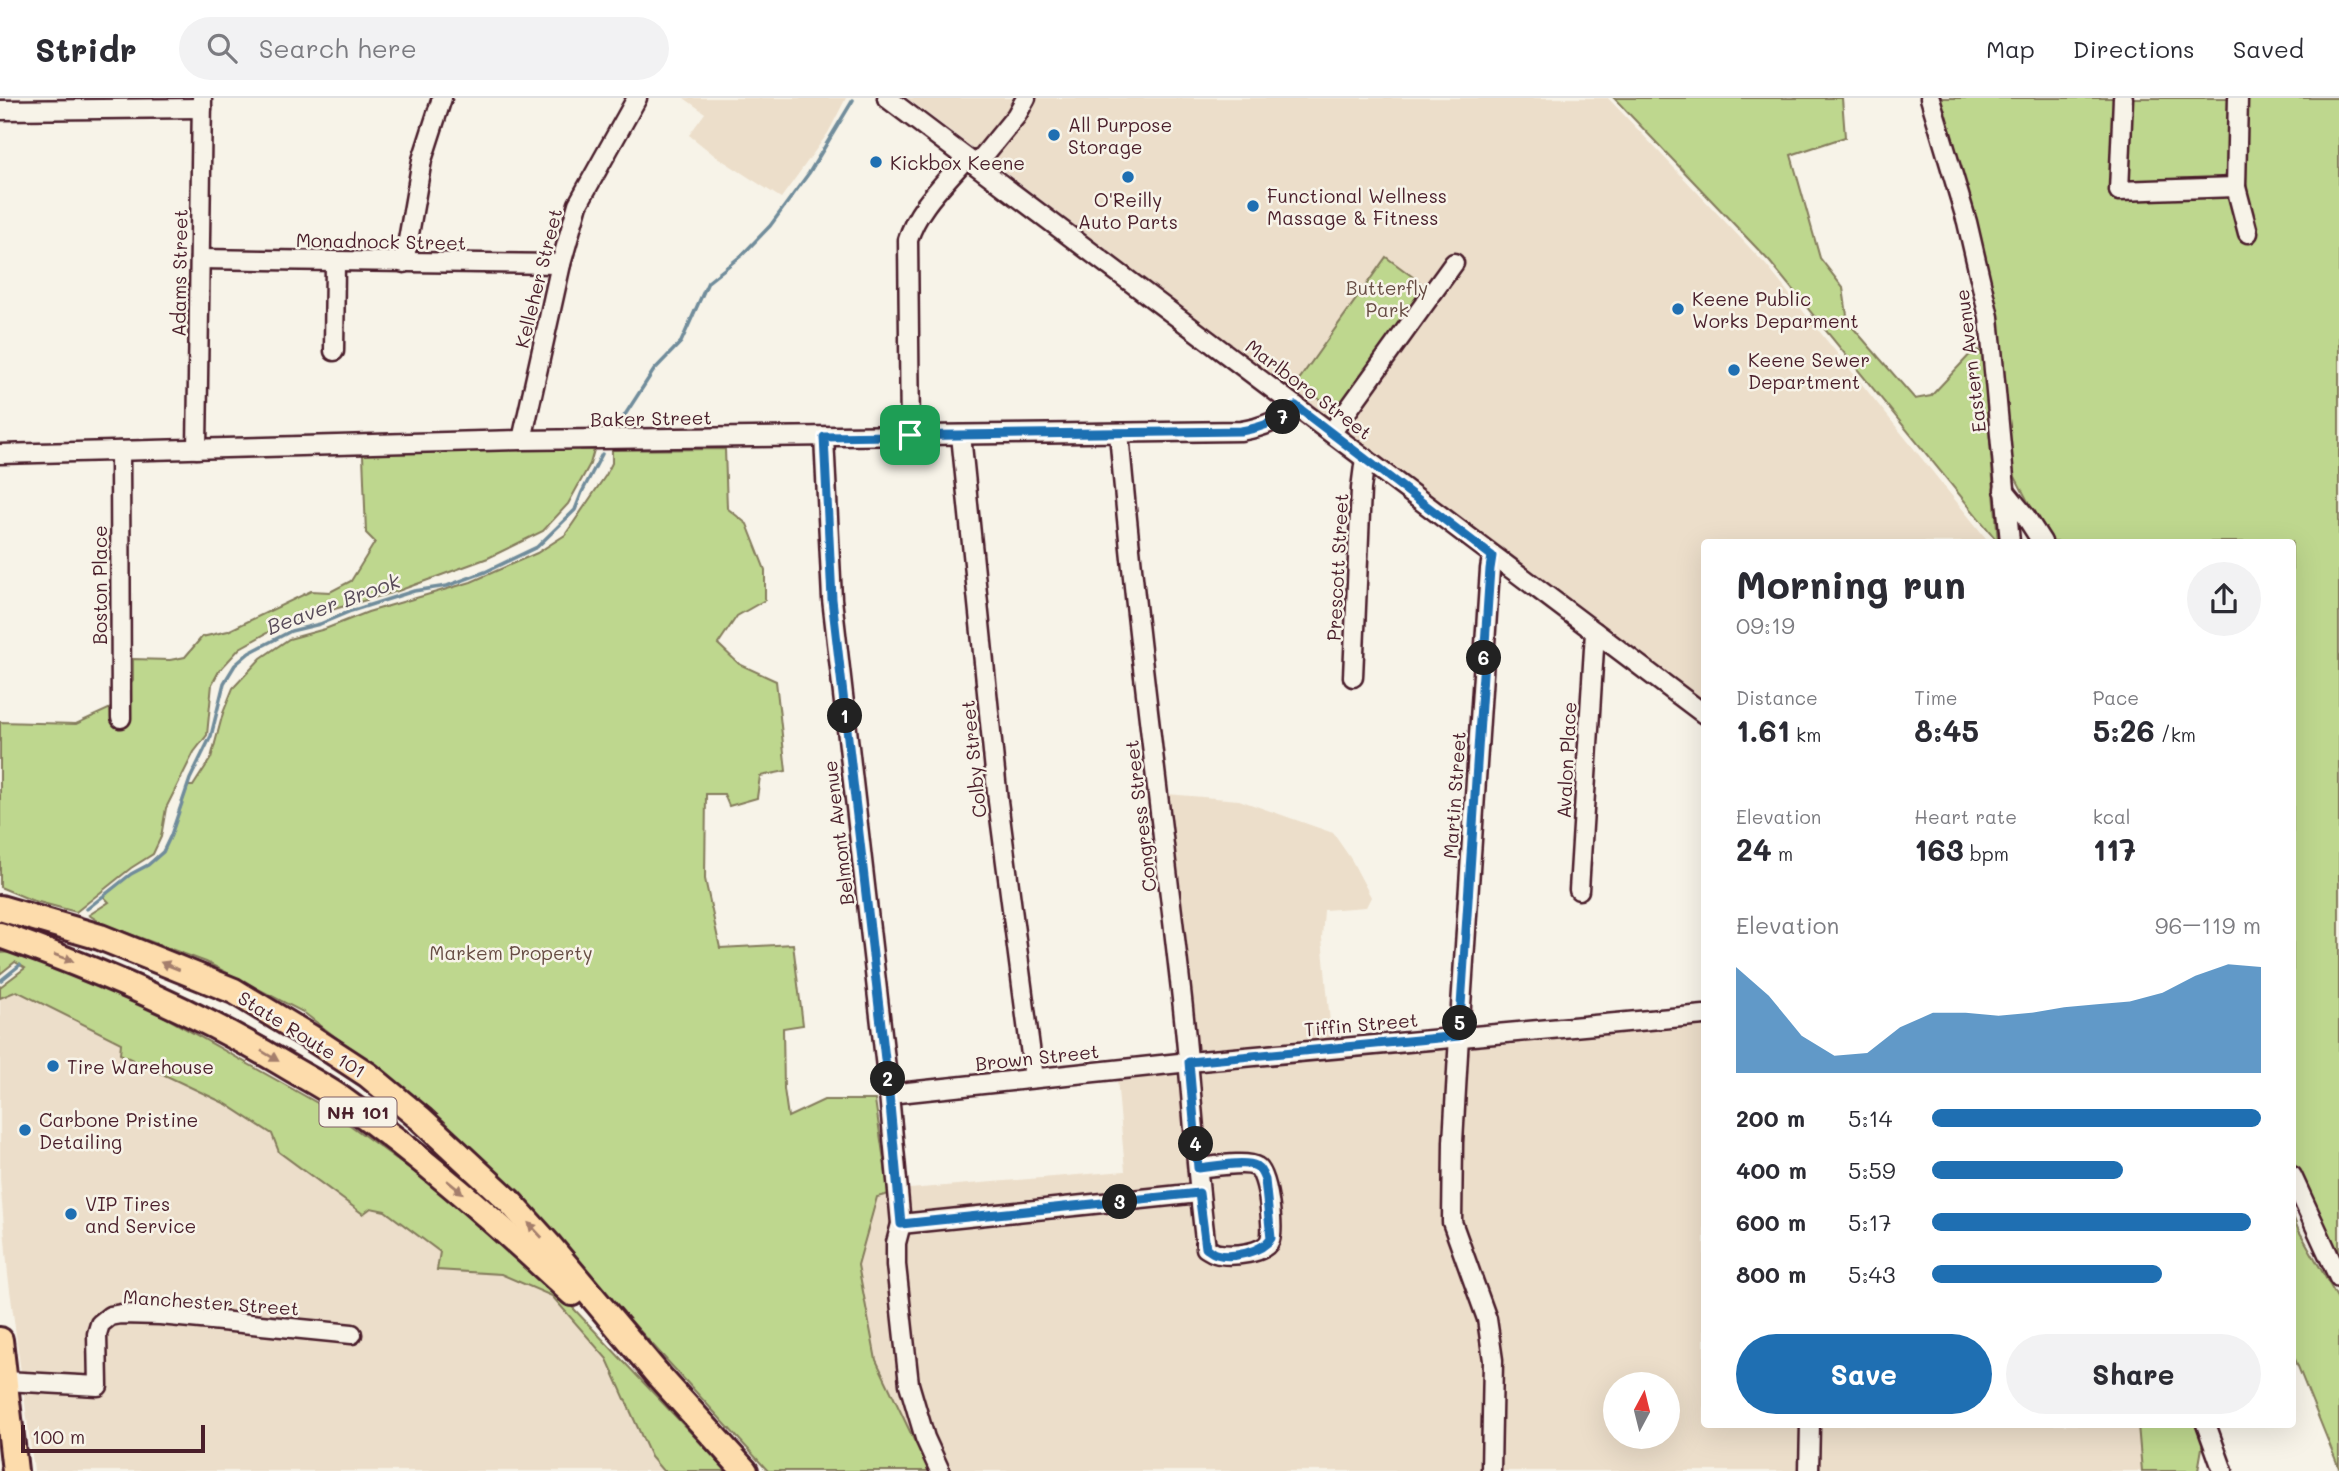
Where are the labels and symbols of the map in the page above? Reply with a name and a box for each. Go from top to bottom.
place label: All Purpose Storage [1068,112,1172,159]
marker: All Purpose Storage [1046,127,1062,143]
place label: Kickbox Keene [890,150,1025,175]
marker: Kickbox Keene [868,154,884,170]
marker: O'Reilly Auto Parts [1120,169,1136,185]
place label: Functional Wellness Massage & Fitness [1267,183,1447,230]
place label: O'Reilly Auto Parts [1078,187,1178,234]
marker: Functional Wellness Massage & Fitness [1245,198,1261,214]
street label: Kelleher Street [509,206,567,350]
street label: Adams Street [165,209,193,337]
street label: Monadnock Street [296,227,466,255]
park label: Butterfly Park [1346,275,1428,322]
place label: Keene Public Works Deparment [1692,286,1859,333]
street label: Eastern Avenue [1949,288,1991,434]
marker: Keene Public Works Deparment [1670,301,1686,317]
street label: Marlboro Street [1241,333,1377,445]
place label: Keene Sewer Department [1748,347,1870,394]
marker: Keene Sewer Department [1726,362,1742,378]
pin: 7 [1266,400,1300,434]
street label: Baker Street [590,404,712,432]
pin [880,405,940,465]
street label: Prescott Street [1321,493,1353,641]
street label: Boston Place [87,525,112,645]
water label: Beaver Brook [263,566,404,640]
pin: 6 [1466,640,1502,676]
pin: 1 [828,698,862,734]
street label: Colby Street [954,699,992,819]
street label: Avalon Place [1550,701,1582,819]
street label: Martin Street [1437,730,1471,860]
street label: Congress Street [1118,739,1162,893]
street label: Belmont Avenue [817,759,859,907]
park label: Markem Property [429,940,593,965]
one-way arrow [54,953,75,964]
one-way arrow [160,960,181,971]
street label: State Route 101 [234,985,370,1083]
pin: 5 [1442,1006,1478,1040]
street label: Tiffin Street [1303,1007,1419,1041]
street label: Brown Street [974,1038,1100,1076]
one-way arrow [260,1049,279,1062]
place label: Tire Warehouse [67,1054,214,1079]
marker: Tire Warehouse [45,1058,61,1074]
pin: 2 [870,1062,906,1096]
road number: NH 101 [320,1098,396,1126]
place label: Carbone Pristine Detailing [39,1107,198,1154]
marker: Carbone Pristine Detailing [17,1122,33,1138]
pin: 4 [1178,1126,1214,1162]
one-way arrow [446,1179,463,1194]
pin: 3 [1102,1184,1138,1220]
place label: VIP Tires and Service [85,1191,196,1238]
marker: VIP Tires and Service [63,1206,79,1222]
one-way arrow [528,1222,544,1239]
street label: Manchester Street [122,1283,300,1321]
north arrow [1603,1372,1680,1449]
scale bar [21,1422,205,1454]

